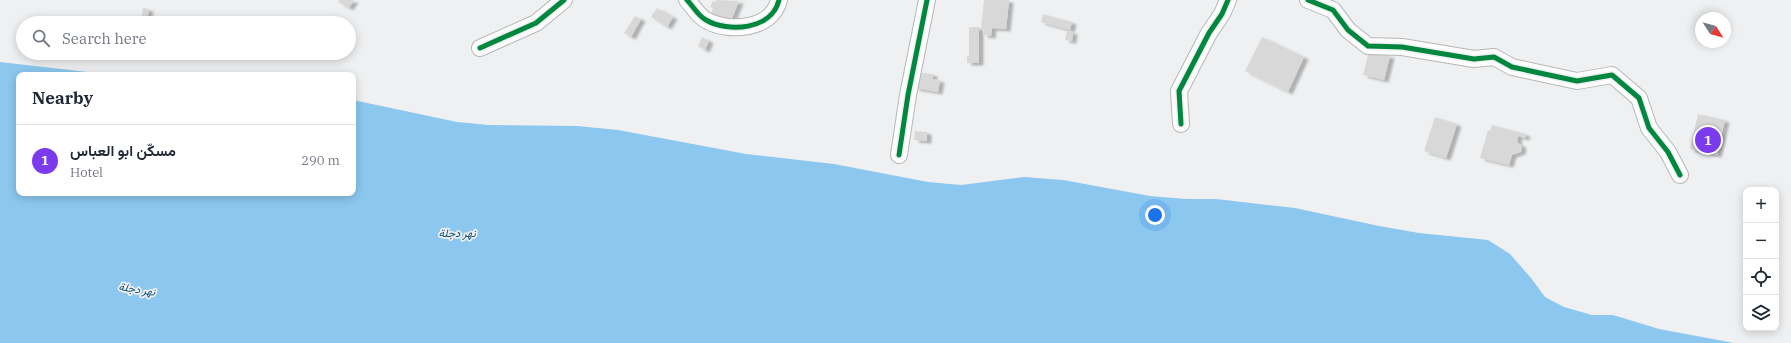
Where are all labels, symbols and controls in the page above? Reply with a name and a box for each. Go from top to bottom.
north arrow [1695,12,1731,48]
search box [16,16,356,60]
icon: search [30,27,52,49]
text: Search here [62,29,147,48]
text: Nearby [32,87,93,109]
pin: 1 [1695,125,1721,155]
text: مسكّن ابو العباس [70,141,176,160]
text: 1 [41,152,49,169]
text: 290 m [301,152,340,169]
text: Hotel [70,164,103,181]
map controls [1743,187,1779,331]
button: + [1743,187,1779,223]
your location [1145,205,1165,225]
button: − [1743,223,1779,259]
water label: نهر دجلة [438,226,476,240]
button: locate [1743,259,1779,295]
water label: نهر دجلة [118,279,157,299]
button: layers [1743,295,1779,331]

